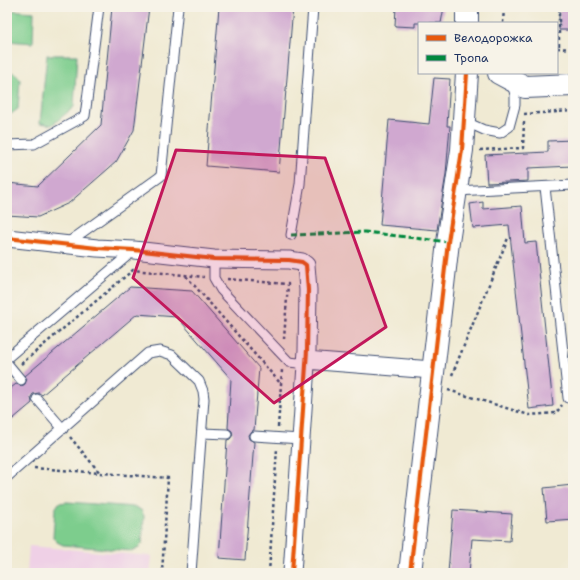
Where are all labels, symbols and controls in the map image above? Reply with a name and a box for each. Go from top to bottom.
legend [418,22,558,74]
text: Велодорожка [454,30,533,46]
text: Тропа [454,50,489,66]

